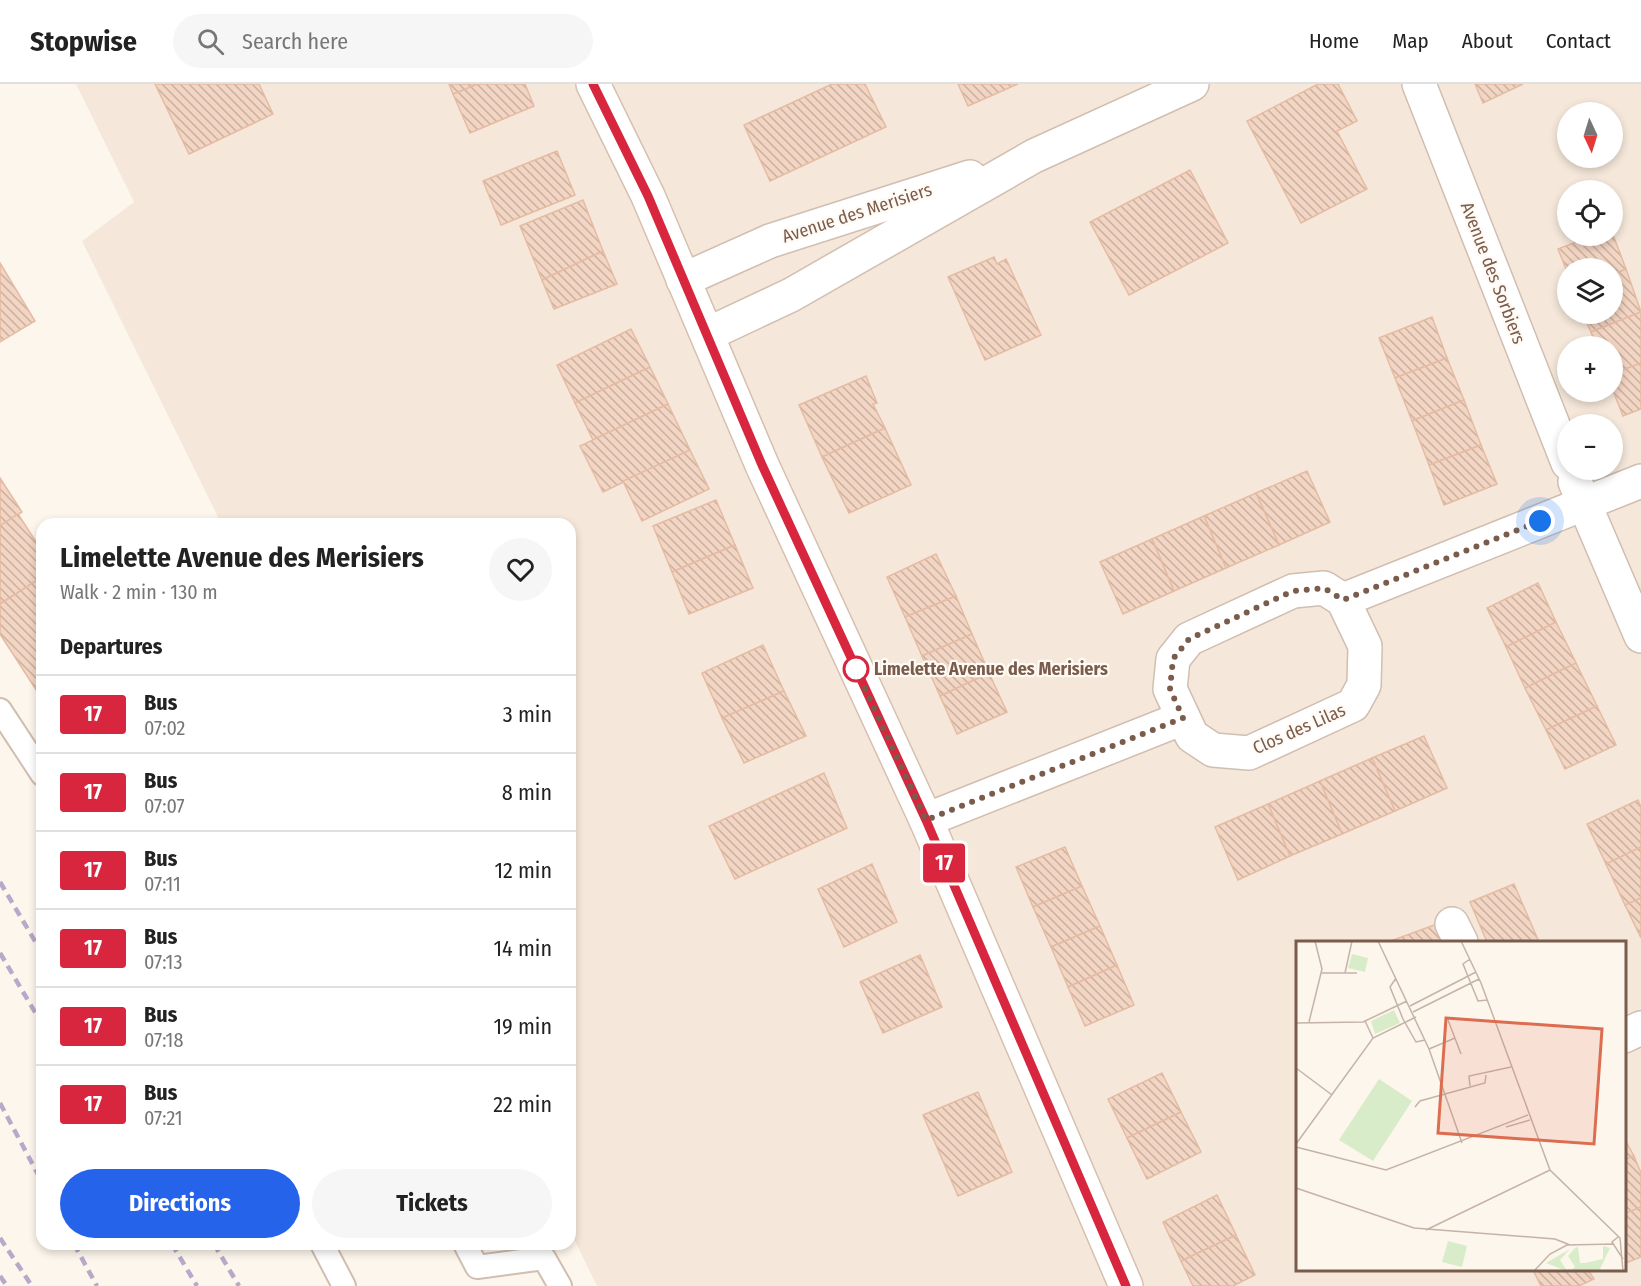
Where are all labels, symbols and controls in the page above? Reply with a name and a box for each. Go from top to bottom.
search box [173,14,593,68]
text: Stopwise [30,25,137,58]
icon: search [194,25,227,58]
text: Search here [242,28,348,55]
text: Home [1309,28,1359,54]
text: Map [1392,28,1429,54]
text: About [1462,28,1513,54]
text: Contact [1546,28,1611,54]
north arrow [1557,102,1623,168]
map controls [1557,102,1623,480]
street label: Avenue des Merisiers [779,178,935,248]
button: locate [1557,180,1623,246]
street label: Avenue des Sorbiers [1456,199,1530,347]
button: layers [1557,258,1623,324]
button: + [1557,336,1623,402]
button: − [1557,414,1623,480]
your location [1525,506,1555,536]
button: heart [489,538,552,601]
text: Limelette Avenue des Merisiers [60,541,424,574]
text: Walk · 2 min · 130 m [60,580,218,604]
text: Departures [60,633,162,660]
marker: Limelette Avenue des Merisiers [843,656,869,682]
place label: Limelette Avenue des Merisiers [874,658,1108,680]
text: Bus [144,689,177,716]
street label: Clos des Lilas [1249,699,1349,759]
text: 17 [84,701,102,727]
text: 3 min [503,701,552,728]
text: 07:02 [144,716,185,740]
text: Bus [144,767,177,794]
text: 17 [84,779,102,805]
text: 8 min [502,779,552,806]
text: 07:07 [144,794,185,818]
line badge: 17 [917,844,971,882]
text: Bus [144,845,177,872]
text: 17 [935,850,953,876]
text: 17 [84,857,102,883]
text: 12 min [494,857,552,884]
text: 07:11 [144,872,181,896]
text: Bus [144,923,177,950]
text: 17 [84,935,102,961]
text: 14 min [494,935,552,962]
inset map [1296,941,1626,1271]
text: 07:13 [144,950,182,974]
text: Bus [144,1001,177,1028]
text: 17 [84,1013,102,1039]
text: 19 min [494,1013,552,1040]
text: 07:18 [144,1028,183,1052]
text: Bus [144,1079,177,1106]
text: 17 [84,1091,102,1117]
text: 22 min [493,1091,552,1118]
text: 07:21 [144,1106,183,1130]
button: Directions [60,1169,300,1238]
button: Tickets [312,1169,552,1238]

